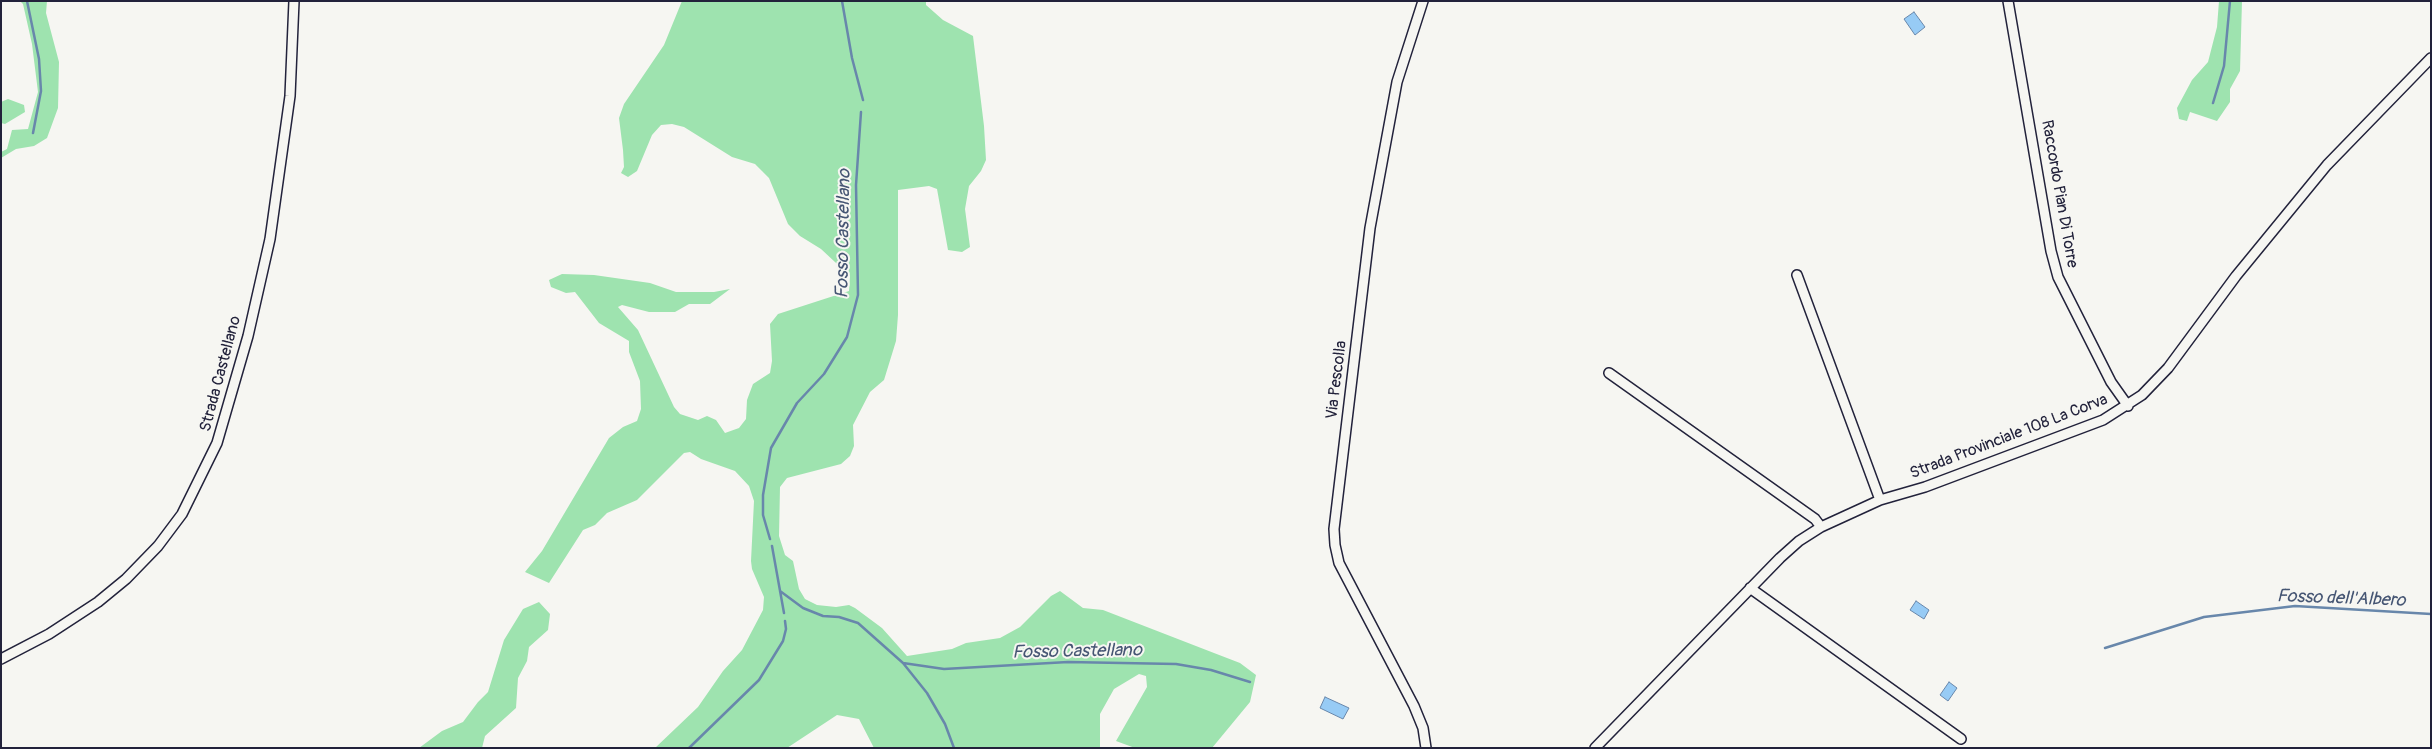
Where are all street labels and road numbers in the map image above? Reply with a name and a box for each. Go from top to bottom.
street label: Raccordo Pian Di Torre [2037,119,2081,269]
street label: Strada Castellano [196,314,246,434]
street label: Via Pescolla [1323,340,1351,420]
street label: Strada Provinciale 108 La Corva [1907,390,2111,484]

